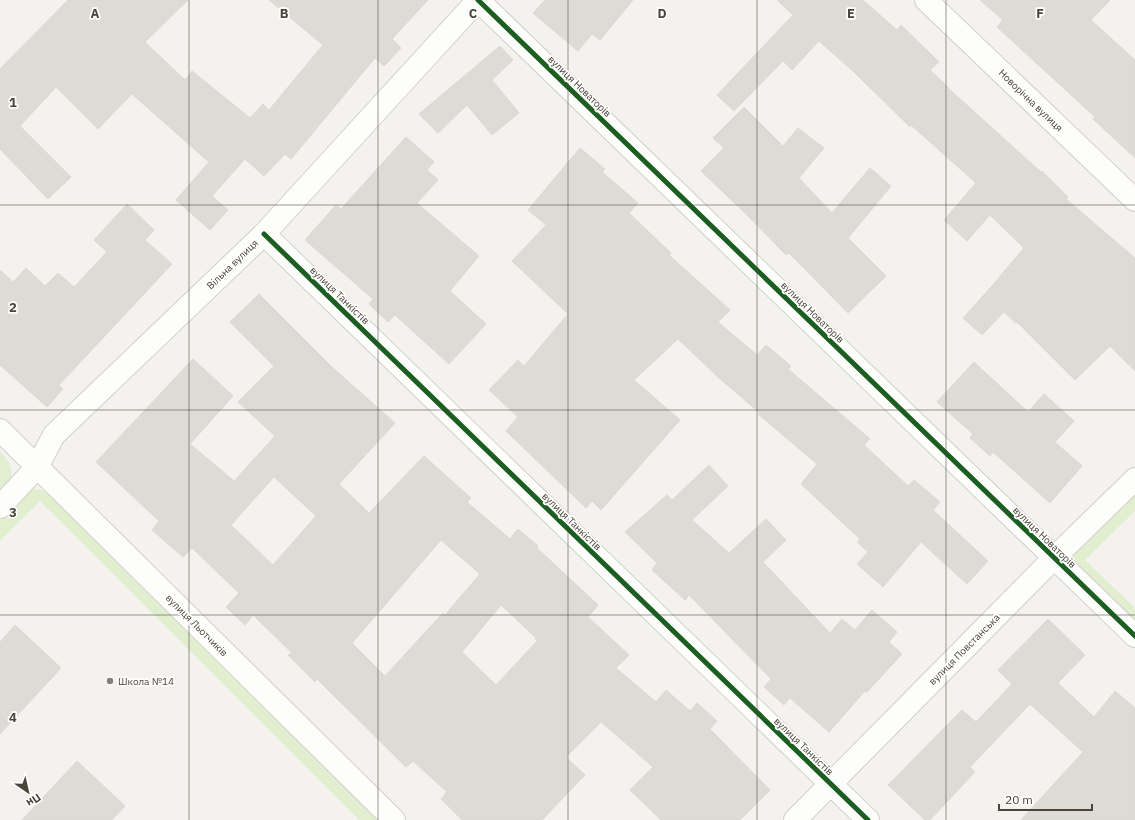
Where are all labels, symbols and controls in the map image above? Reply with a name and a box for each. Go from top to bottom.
text: A [91,5,100,22]
text: B [280,5,289,22]
text: C [469,5,478,22]
text: D [657,5,667,22]
text: E [847,5,855,22]
text: F [1036,5,1044,22]
street label: вулиця Новаторів [545,53,614,120]
street label: Новорічна вулиця [996,66,1065,134]
text: 1 [9,94,17,111]
street label: Вільна вулиця [204,237,261,292]
street label: вулиця Танкістів [307,264,372,327]
street label: вулиця Новаторів [778,279,847,346]
text: 2 [9,299,17,316]
street label: вулиця Танкістів [539,490,604,553]
text: 3 [9,504,17,521]
street label: вулиця Новаторів [1010,504,1079,571]
street label: вулиця Льотчиків [163,592,230,659]
street label: вулиця Повстанська [926,611,1003,688]
place label: Школа №14 [118,675,174,688]
marker: Школа №14 [105,676,115,686]
text: 4 [9,709,17,726]
street label: вулиця Танкістів [771,715,836,778]
north arrow [8,772,48,812]
scale bar [999,786,1092,812]
text: Пн [24,790,44,810]
text: 20 m [1005,792,1033,807]

